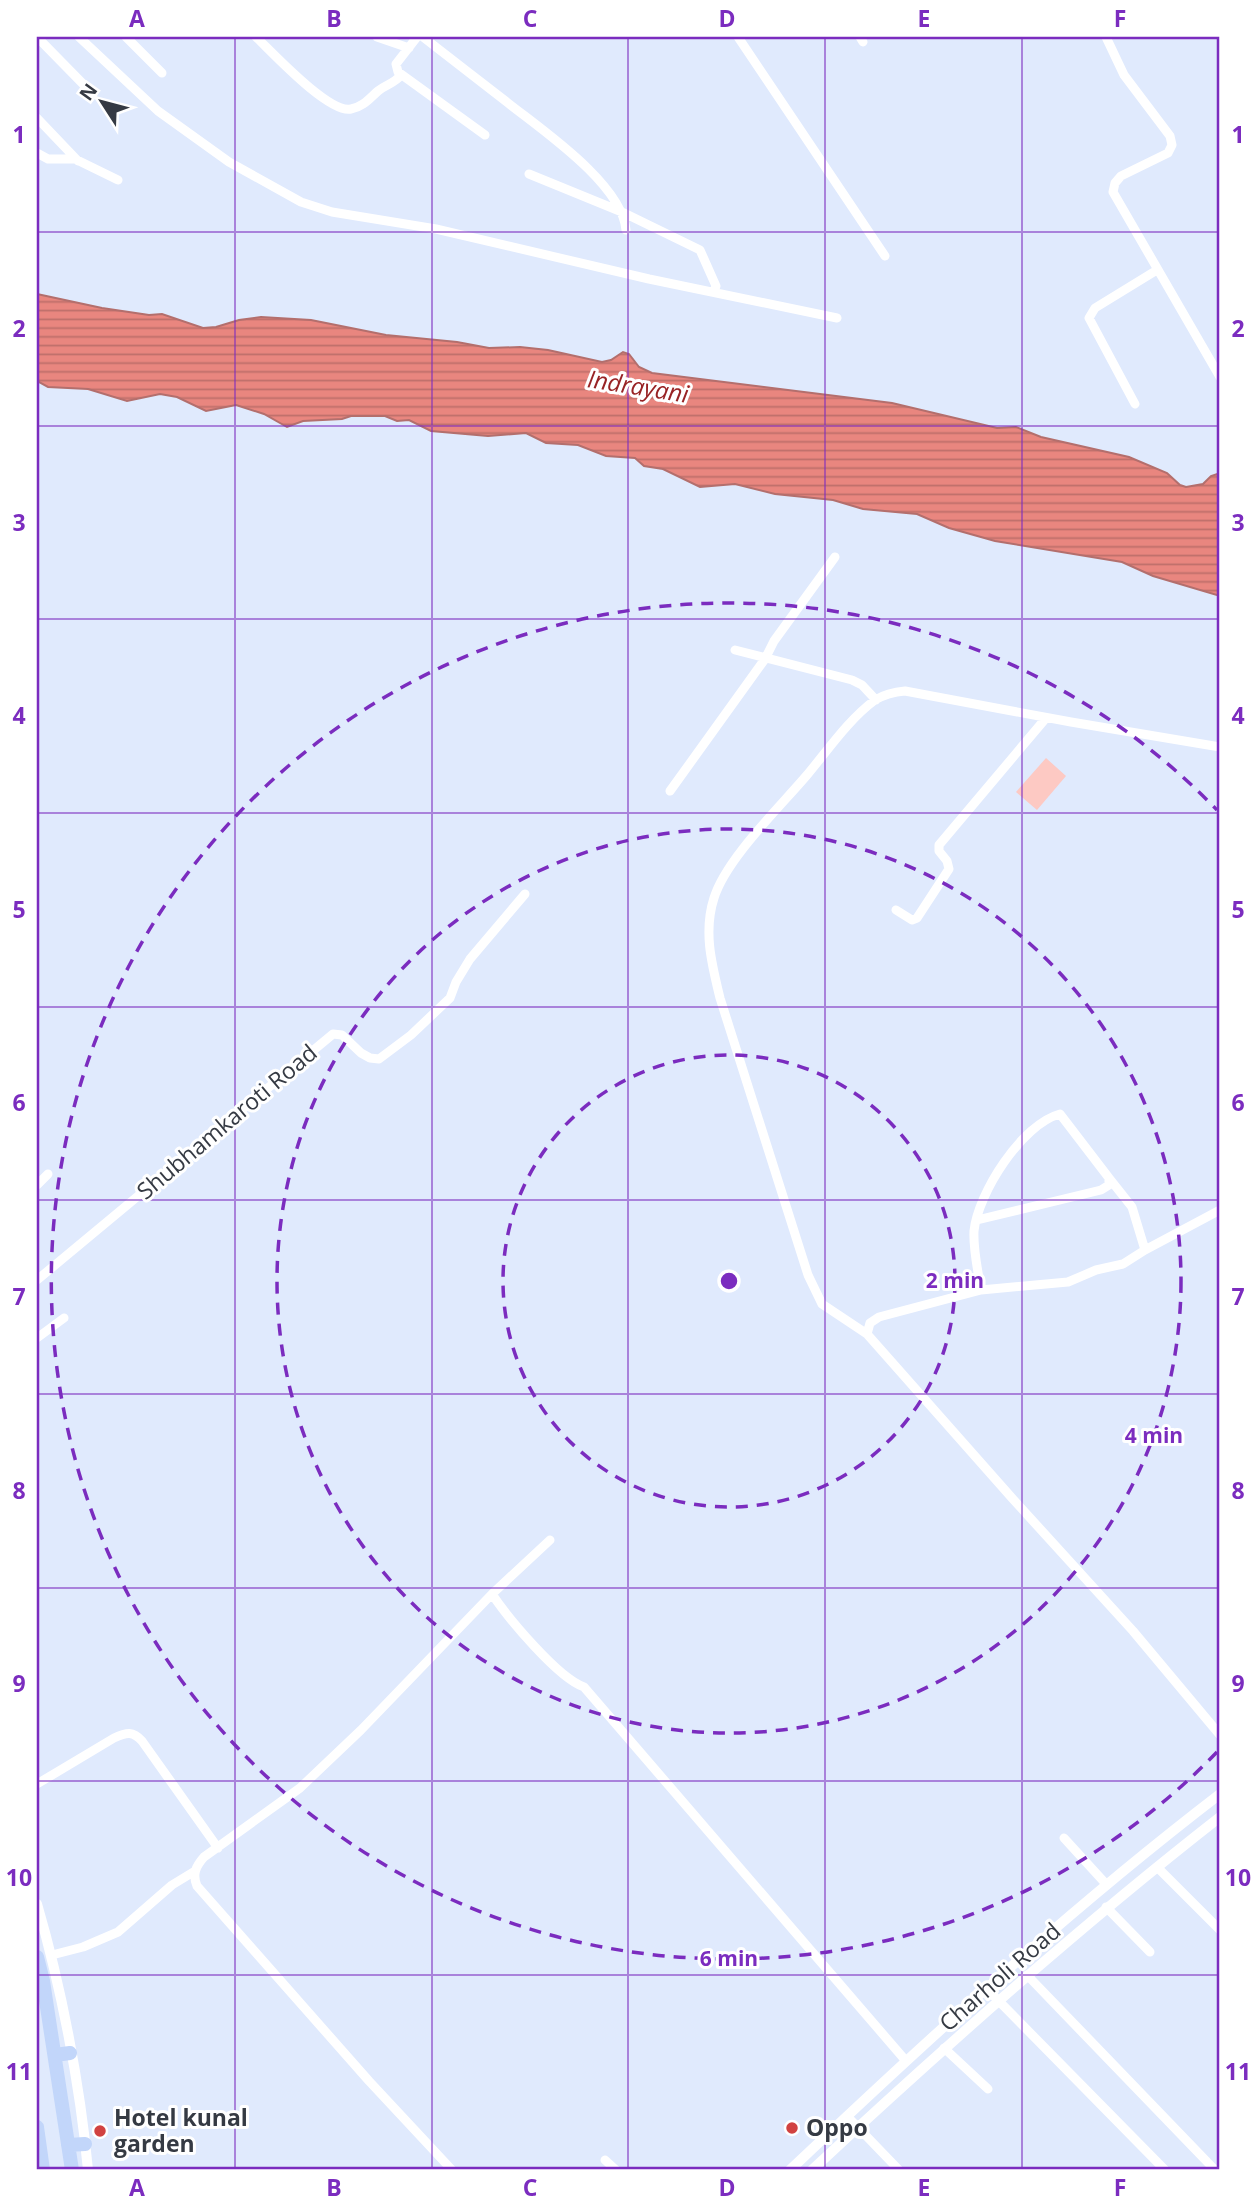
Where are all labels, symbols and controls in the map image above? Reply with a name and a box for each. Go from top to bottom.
text: A [129,2,145,34]
text: B [326,2,342,34]
text: C [523,2,537,34]
text: D [718,2,736,34]
text: E [918,2,930,34]
text: F [1114,2,1126,34]
north arrow [66,66,136,136]
text: N [73,78,103,106]
text: 1 [12,118,26,150]
text: 1 [1231,118,1245,150]
text: 2 [12,312,26,344]
text: 2 [1231,312,1245,344]
water label: Indrayani [585,361,692,410]
text: 3 [12,506,26,538]
text: 3 [1231,506,1245,538]
text: 4 [12,699,26,731]
text: 4 [1231,699,1245,731]
text: 5 [12,893,26,925]
text: 5 [1231,893,1245,925]
street label: Shubhamkaroti Road [129,1036,323,1206]
text: 6 [12,1086,26,1118]
text: 6 [1231,1086,1245,1118]
text: 2 min [926,1266,984,1294]
centre of rings [717,1269,741,1293]
text: 7 [12,1280,26,1312]
text: 7 [1231,1280,1245,1312]
text: 4 min [1125,1421,1183,1449]
text: 8 [12,1474,26,1506]
text: 8 [1231,1474,1245,1506]
text: 9 [12,1667,26,1699]
text: 9 [1231,1667,1245,1699]
text: 10 [6,1861,32,1893]
text: 10 [1225,1861,1251,1893]
street label: Charholi Road [932,1915,1067,2038]
text: 6 min [700,1944,758,1972]
text: 11 [6,2055,32,2087]
text: 11 [1225,2055,1251,2087]
place label: Hotel kunal garden [114,2101,248,2159]
place label: Oppo [806,2111,868,2143]
marker: Oppo [784,2120,800,2136]
marker: Hotel kunal garden [92,2123,108,2139]
text: A [129,2171,145,2203]
text: B [326,2171,342,2203]
text: C [523,2171,537,2203]
text: D [718,2171,736,2203]
text: E [918,2171,930,2203]
text: F [1114,2171,1126,2203]

